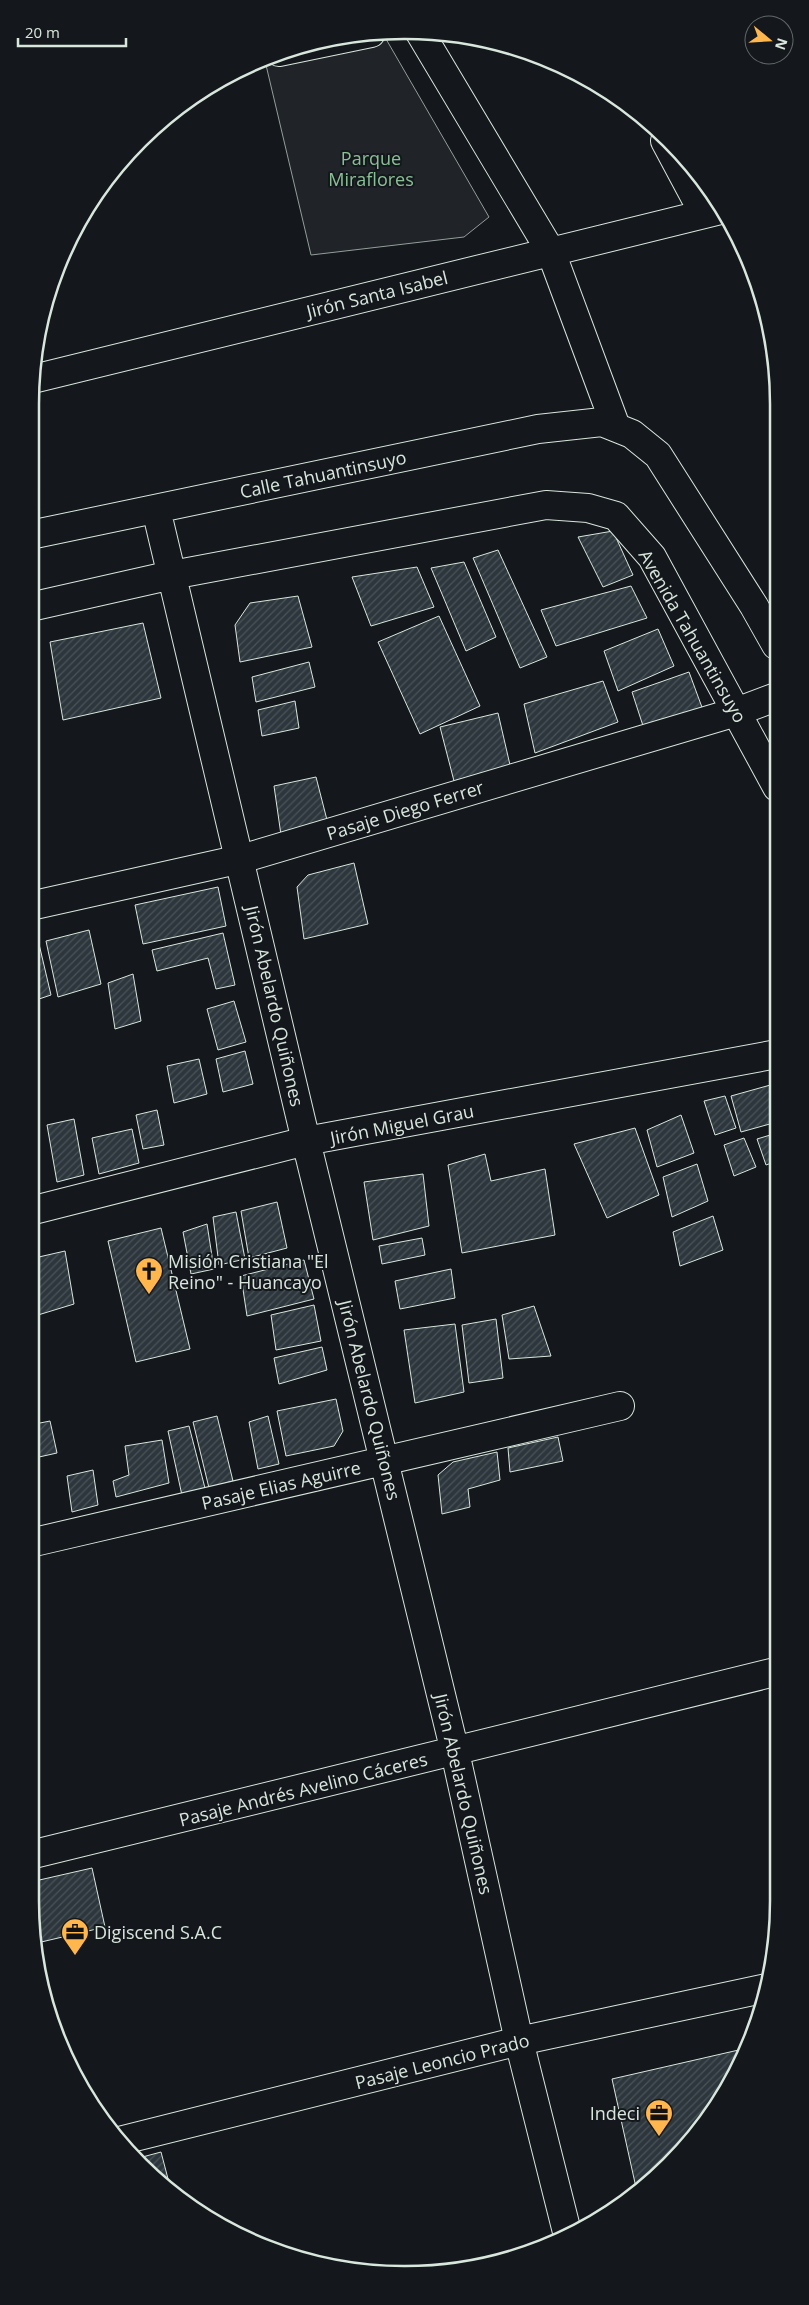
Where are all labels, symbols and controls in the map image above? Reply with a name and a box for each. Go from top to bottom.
scale bar [18,15,125,47]
north arrow [744,15,794,65]
text: 20 m [25,22,60,42]
text: N [771,36,793,53]
park label: Parque Miraflores [328,146,414,191]
street label: Jirón Santa Isabel [302,265,450,324]
street label: Calle Tahuantinsuyo [238,445,408,503]
street label: Avenida Tahuantinsuyo [634,545,752,727]
street label: Pasaje Diego Ferrer [323,774,487,845]
street label: Jirón Abelardo Quiñones [240,901,310,1109]
street label: Jirón Miguel Grau [326,1098,476,1150]
place label: Misión Cristiana "El Reino" - Huancayo [168,1249,329,1294]
church icon: Misión Cristiana "El Reino" - Huancayo [134,1256,164,1295]
street label: Jirón Abelardo Quiñones [333,1296,406,1503]
street label: Pasaje Elias Aguirre [199,1455,363,1515]
street label: Jirón Abelardo Quiñones [429,1689,499,1897]
street label: Pasaje Andrés Avelino Cáceres [176,1746,430,1832]
office icon: Digiscend S.A.C [60,1917,90,1956]
place label: Digiscend S.A.C [94,1920,222,1944]
street label: Pasaje Leoncio Prado [352,2028,532,2094]
office icon: Indeci [644,2098,674,2137]
place label: Indeci [590,2101,640,2125]

